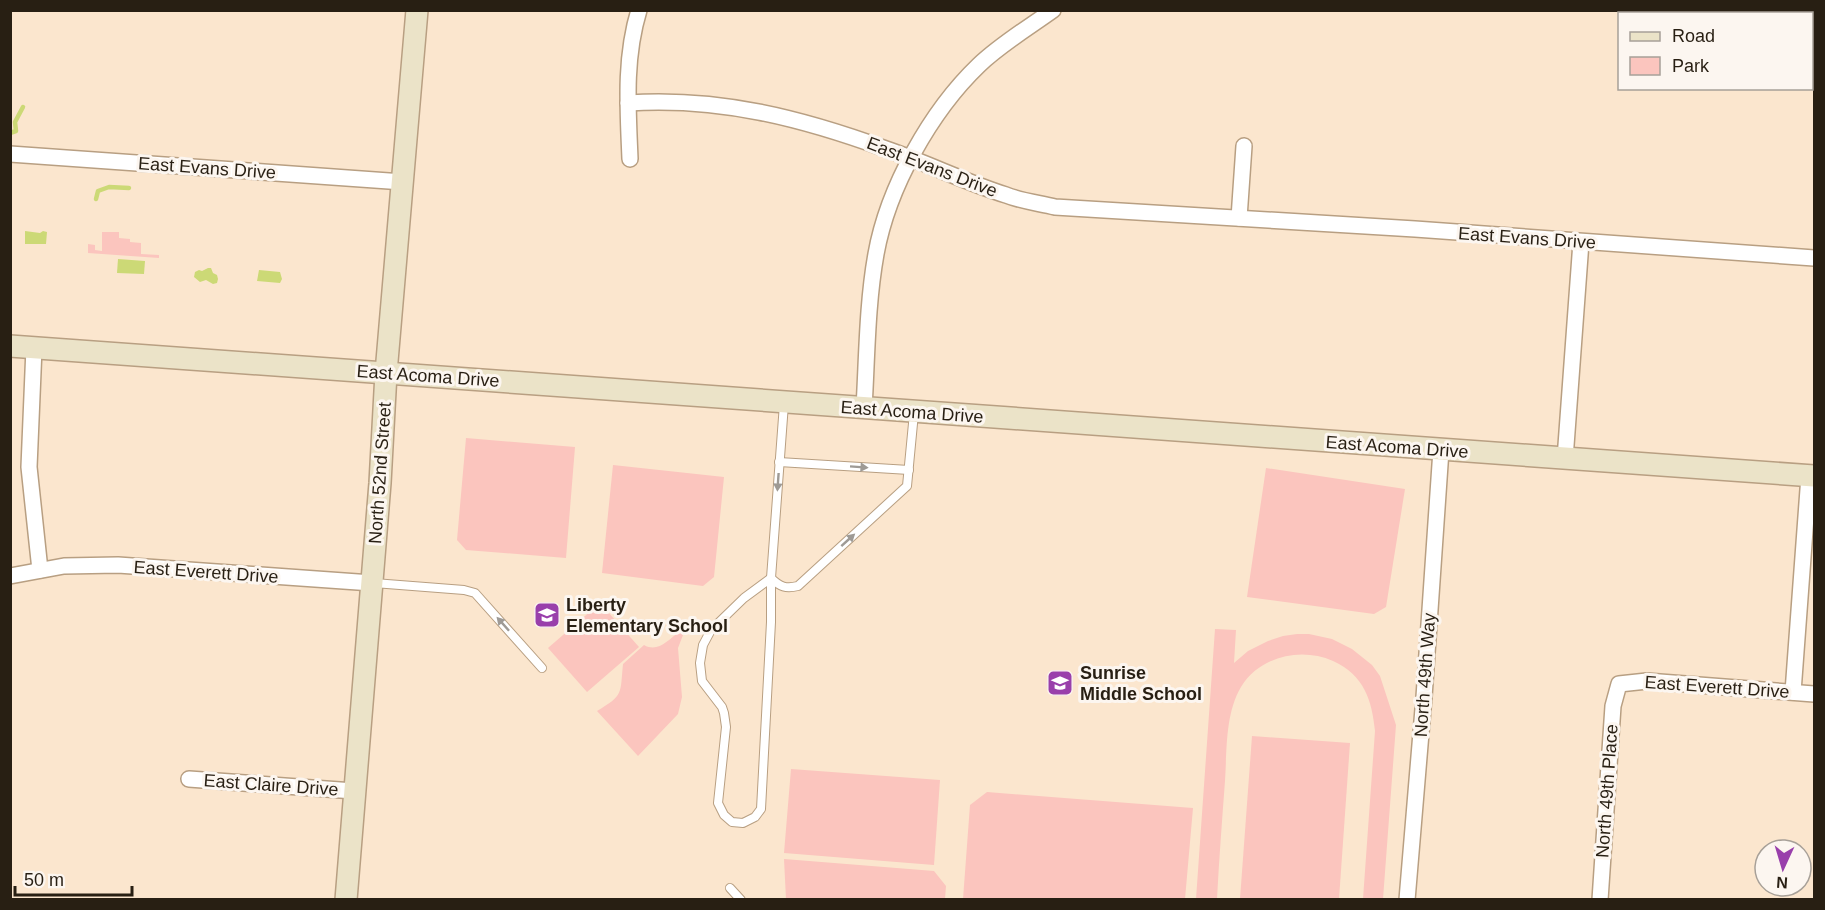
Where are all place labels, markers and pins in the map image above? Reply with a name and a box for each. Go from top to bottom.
place label: Liberty Elementary School [566,595,728,636]
school or university icon: Liberty Elementary School [532,600,562,630]
place label: Sunrise Middle School [1080,663,1202,704]
school or university icon: Sunrise Middle School [1045,668,1075,698]

